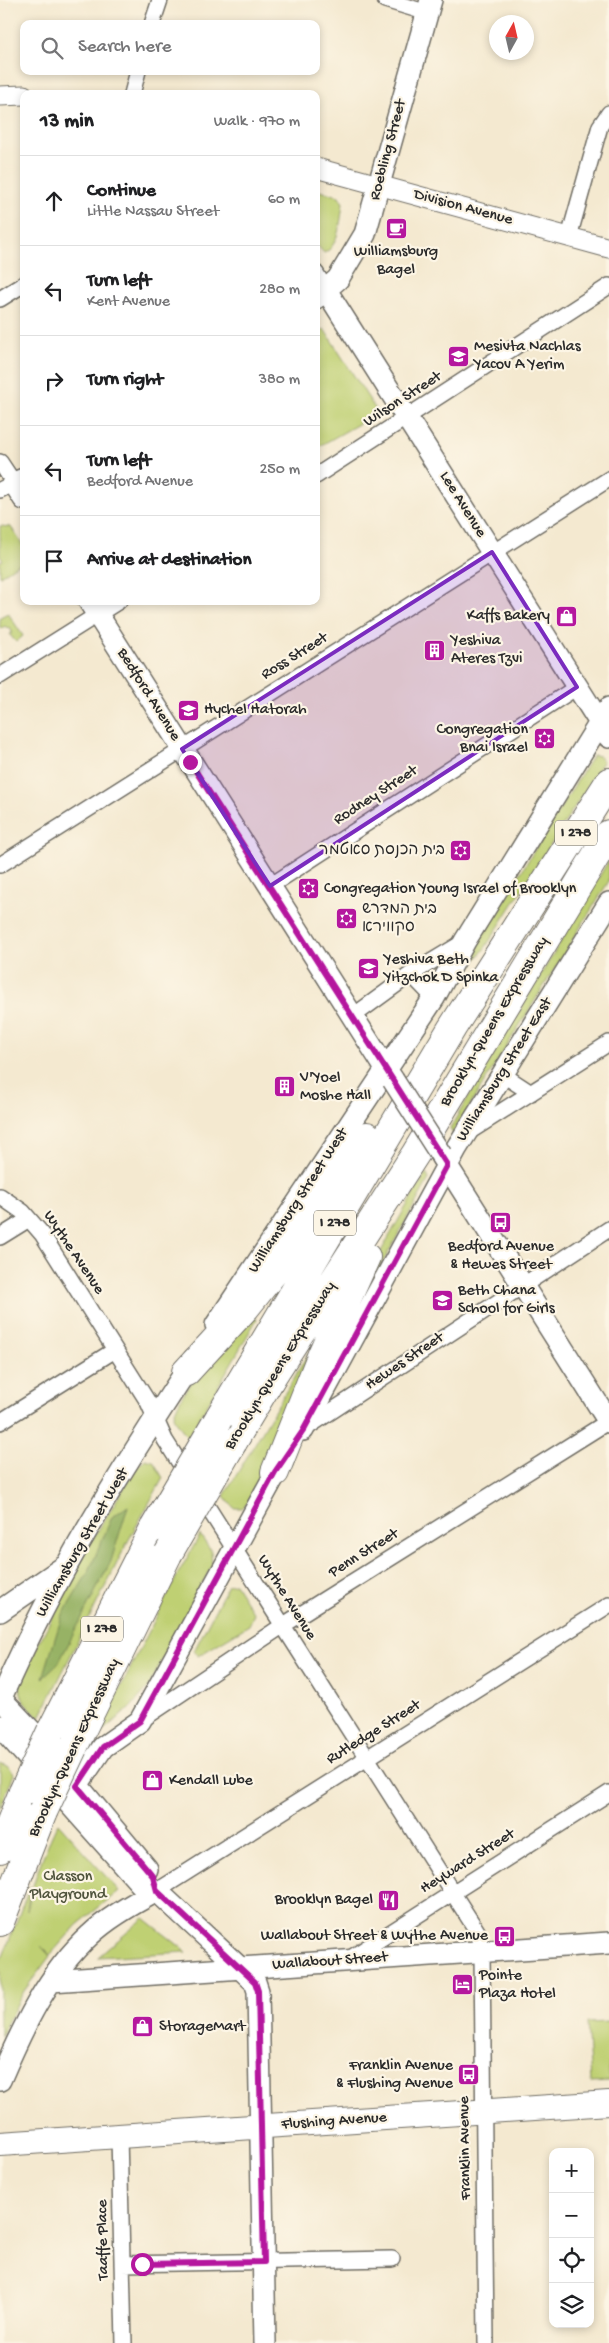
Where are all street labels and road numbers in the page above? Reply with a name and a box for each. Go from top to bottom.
street label: Roebling Street [366,96,412,202]
street label: Division Avenue [411,185,515,231]
street label: Wilson Street [361,367,447,432]
street label: Lee Avenue [434,468,490,542]
street label: Ross Street [258,628,333,685]
street label: Bedford Avenue [111,644,185,746]
street label: Rodney Street [330,761,423,830]
road number: I 278 [555,820,597,846]
street label: Brooklyn-Queens Expressway [436,934,553,1111]
street label: Williamsburg Street East [453,993,558,1145]
street label: Williamsburg Street West [245,1124,354,1277]
street label: Wythe Avenue [38,1208,108,1299]
road number: I 278 [314,1210,356,1236]
street label: Brooklyn-Queens Expressway [221,1278,341,1454]
street label: Hewes Street [362,1328,449,1395]
street label: Williamsburg Street West [33,1464,134,1621]
street label: Penn Street [325,1524,404,1583]
street label: Wythe Avenue [252,1552,320,1645]
road number: I 278 [81,1616,123,1642]
street label: Brooklyn-Queens Expressway [25,1656,125,1841]
street label: Rutledge Street [323,1696,426,1770]
street label: Heyward Street [417,1825,520,1899]
street label: Wallabout Street [272,1948,390,1976]
street label: Franklin Avenue [456,2095,476,2201]
street label: Flushing Avenue [280,2109,388,2135]
street label: Taaffe Place [94,2199,114,2282]

